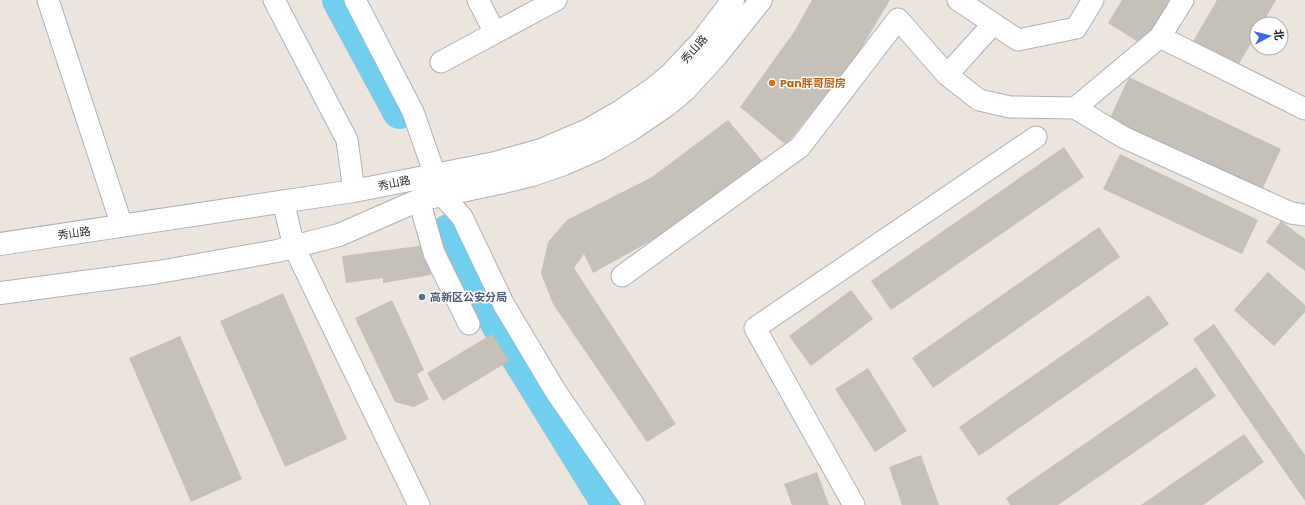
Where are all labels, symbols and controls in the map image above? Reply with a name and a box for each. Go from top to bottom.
north arrow [1249,16,1289,56]
text: 北 [1270,28,1288,41]
street label: 秀山路 [677,31,711,67]
place label: Pan胖哥厨房 [780,75,846,91]
marker: Pan胖哥厨房 [767,78,777,88]
street label: 秀山路 [376,172,412,194]
street label: 秀山路 [57,223,91,243]
place label: 高新区公安分局 [430,289,507,305]
marker: 高新区公安分局 [417,292,427,302]

